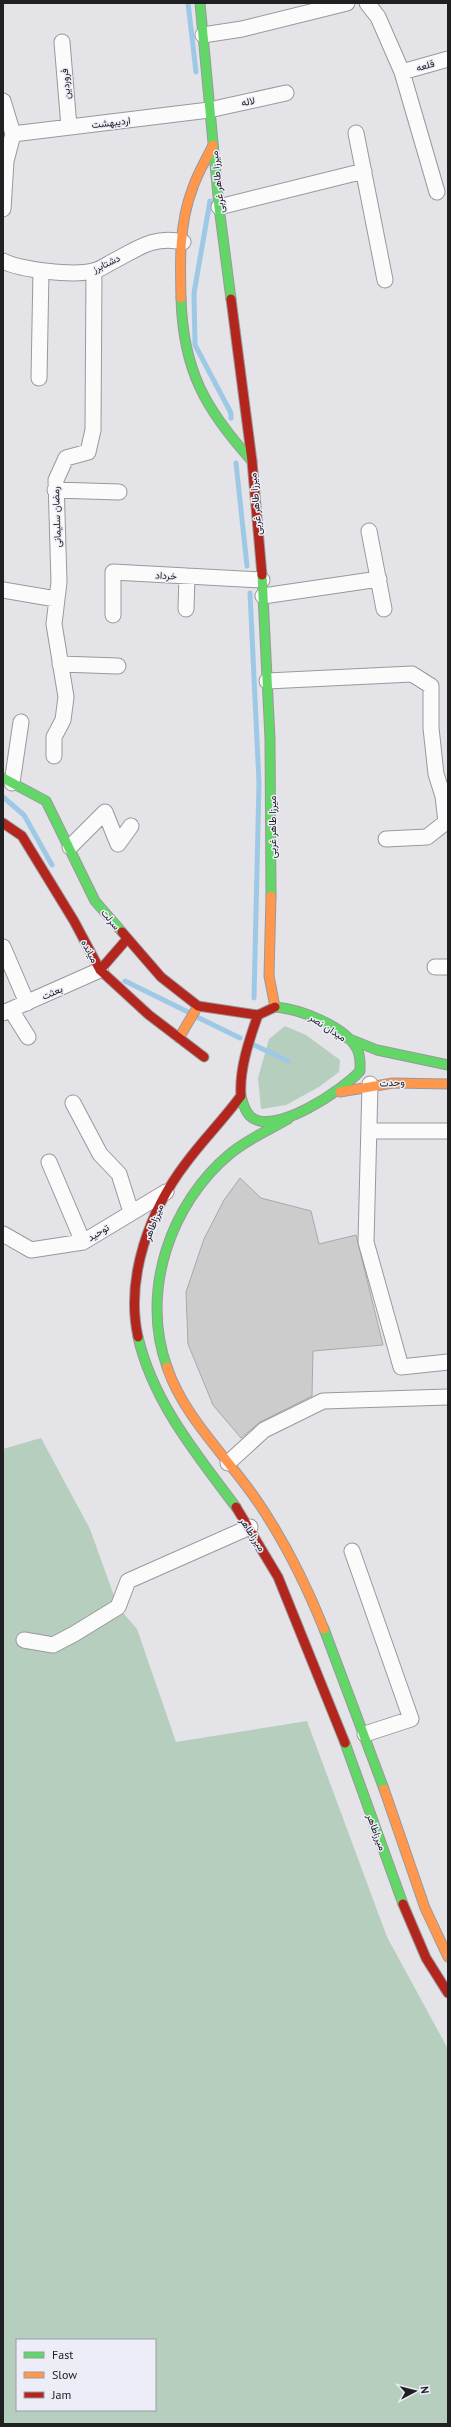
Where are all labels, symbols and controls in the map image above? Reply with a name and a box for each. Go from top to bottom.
street label: قلعه [414,57,436,74]
street label: فروردین [58,68,73,100]
street label: لاله [240,94,256,109]
street label: اردیبهشت [91,114,131,131]
street label: میرزا طاهر غربی [208,150,227,214]
street label: دشتابرز [89,251,122,276]
street label: میرزا طاهر غربی [246,472,265,536]
street label: رمضان سلیمانی [49,486,64,548]
street label: خرداد [155,568,177,583]
street label: میرزا طاهر غربی [266,796,279,858]
street label: سرلت [98,906,123,932]
street label: میانده [78,937,101,965]
street label: بعثت [40,982,65,1003]
street label: میدان نصر [306,1010,349,1044]
street label: وحدت [379,1075,405,1090]
street label: میرزاطاهر [140,1202,166,1243]
street label: توحید [85,1221,112,1244]
street label: میرزاطاهر [236,1514,268,1554]
street label: میرزاطاهر [364,1811,389,1852]
legend [16,2339,156,2411]
text: Fast [52,2347,73,2362]
text: Slow [52,2367,77,2382]
north arrow [395,2371,435,2411]
text: N [418,2385,432,2394]
text: Jam [51,2387,71,2402]

